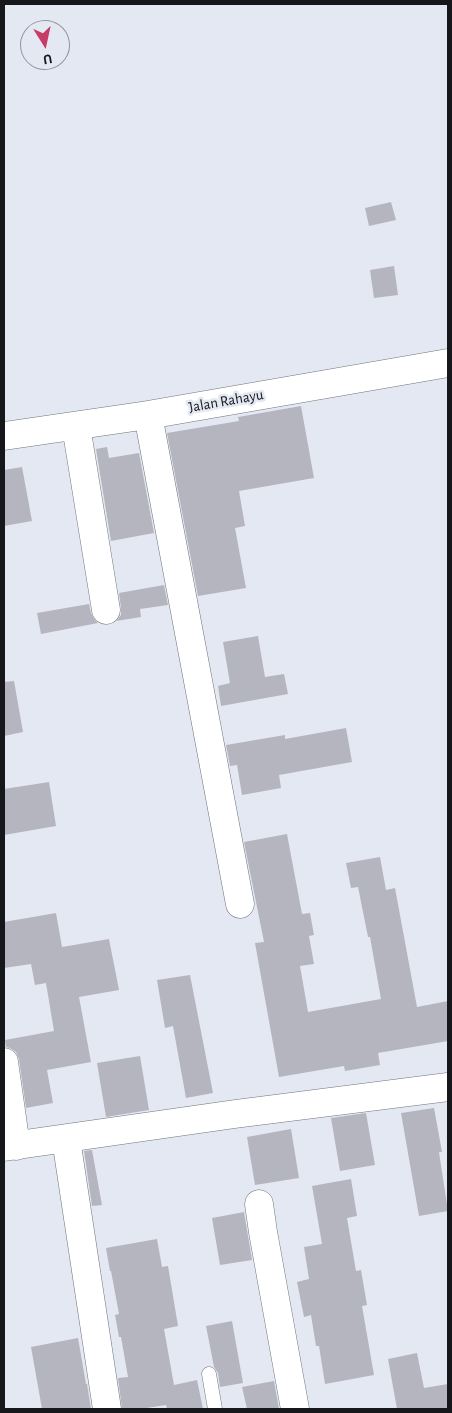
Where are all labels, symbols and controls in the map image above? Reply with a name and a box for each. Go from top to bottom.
north arrow [20,20,70,70]
text: U [42,51,53,66]
street label: Jalan Rahayu [187,386,265,416]

